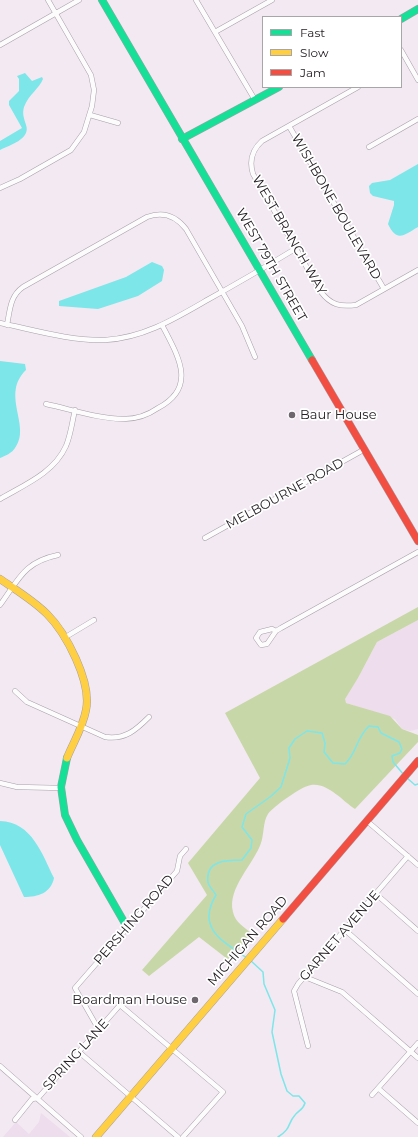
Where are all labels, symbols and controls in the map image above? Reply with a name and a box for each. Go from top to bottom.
legend [262,16,402,88]
text: Fast [300,25,325,40]
text: Slow [300,45,329,60]
text: Jam [300,65,326,80]
street label: WISHBONE BOULEVARD [288,131,384,283]
street label: WEST BRANCH WAY [249,173,329,297]
street label: WEST 79TH STREET [232,206,310,324]
place label: Baur House [300,407,376,423]
marker: Baur House [287,410,297,420]
street label: MELBOURNE ROAD [223,455,347,533]
street label: PERSHING ROAD [91,872,177,968]
street label: GARNET AVENUE [296,888,384,984]
street label: MICHIGAN ROAD [205,893,291,989]
place label: Boardman House [72,992,187,1008]
marker: Boardman House [190,995,200,1005]
street label: SPRING LANE [40,1016,112,1094]

